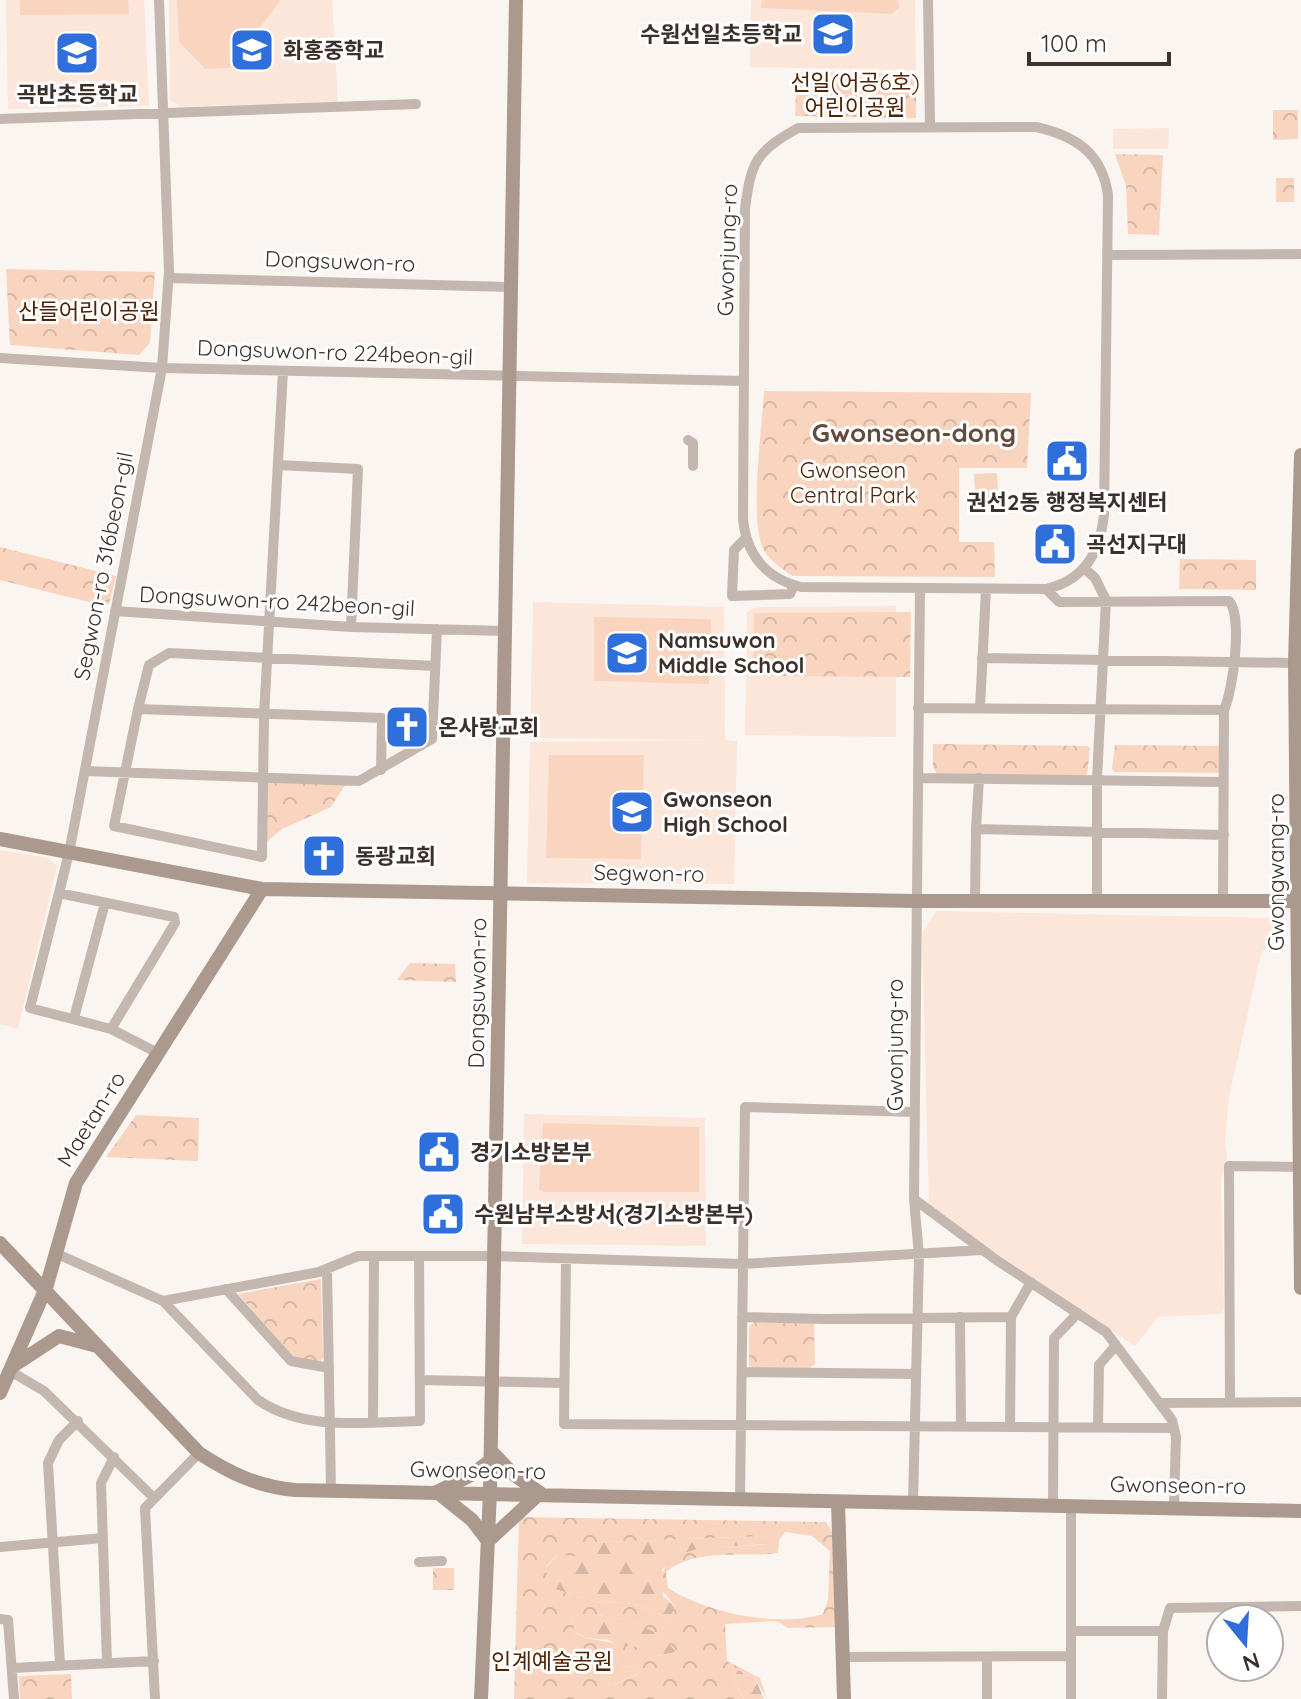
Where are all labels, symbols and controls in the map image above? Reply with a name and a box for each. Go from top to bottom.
school or university icon: 수원선일초등학교 [809,10,857,58]
scale bar [1029,16,1169,66]
place label: 수원선일초등학교 [640,20,802,48]
school or university icon: 화홍중학교 [228,26,276,74]
text: 100 m [1041,28,1107,58]
school or university icon: 곡반초등학교 [53,29,101,77]
place label: 화홍중학교 [283,36,384,64]
park label: 선일(어공6호) 어린이공원 [790,68,920,121]
place label: 곡반초등학교 [16,80,138,108]
street label: Gwonjung-ro [711,183,743,317]
street label: Dongsuwon-ro [264,244,416,278]
park label: 산들어린이공원 [18,297,160,325]
street label: Dongsuwon-ro 224beon-gil [196,333,474,371]
district label: Gwonseon-dong [812,416,1016,449]
public building icon: 권선2동 행정복지센터 [1043,437,1091,485]
street label: Segwon-ro 316beon-gil [67,449,139,683]
park label: Gwonseon Central Park [790,456,916,509]
place label: 권선2동 행정복지센터 [967,488,1167,516]
public building icon: 곡선지구대 [1031,520,1079,568]
place label: 곡선지구대 [1086,530,1187,558]
street label: Dongsuwon-ro 242beon-gil [138,580,416,622]
place label: Namsuwon Middle School [658,626,805,679]
school or university icon: Namsuwon Middle School [603,629,651,677]
church icon: 온사랑교회 [383,703,431,751]
place label: 온사랑교회 [438,713,539,741]
place label: Gwonseon High School [663,785,788,838]
school or university icon: Gwonseon High School [608,788,656,836]
street label: Gwongwang-ro [1262,793,1290,951]
church icon: 동광교회 [300,832,348,880]
place label: 동광교회 [355,842,436,870]
street label: Segwon-ro [593,858,705,888]
street label: Dongsuwon-ro [462,917,492,1069]
street label: Gwonjung-ro [881,979,909,1111]
street label: Maetan-ro [51,1066,131,1172]
public building icon: 경기소방본부 [415,1128,463,1176]
place label: 경기소방본부 [470,1138,591,1166]
public building icon: 수원남부소방서(경기소방본부) [419,1190,467,1238]
place label: 수원남부소방서(경기소방본부) [474,1200,753,1228]
street label: Gwonseon-ro [410,1455,546,1485]
street label: Gwonseon-ro [1110,1470,1246,1500]
north arrow [1205,1603,1285,1683]
text: N [1239,1646,1263,1678]
park label: 인계예술공원 [491,1647,613,1675]

